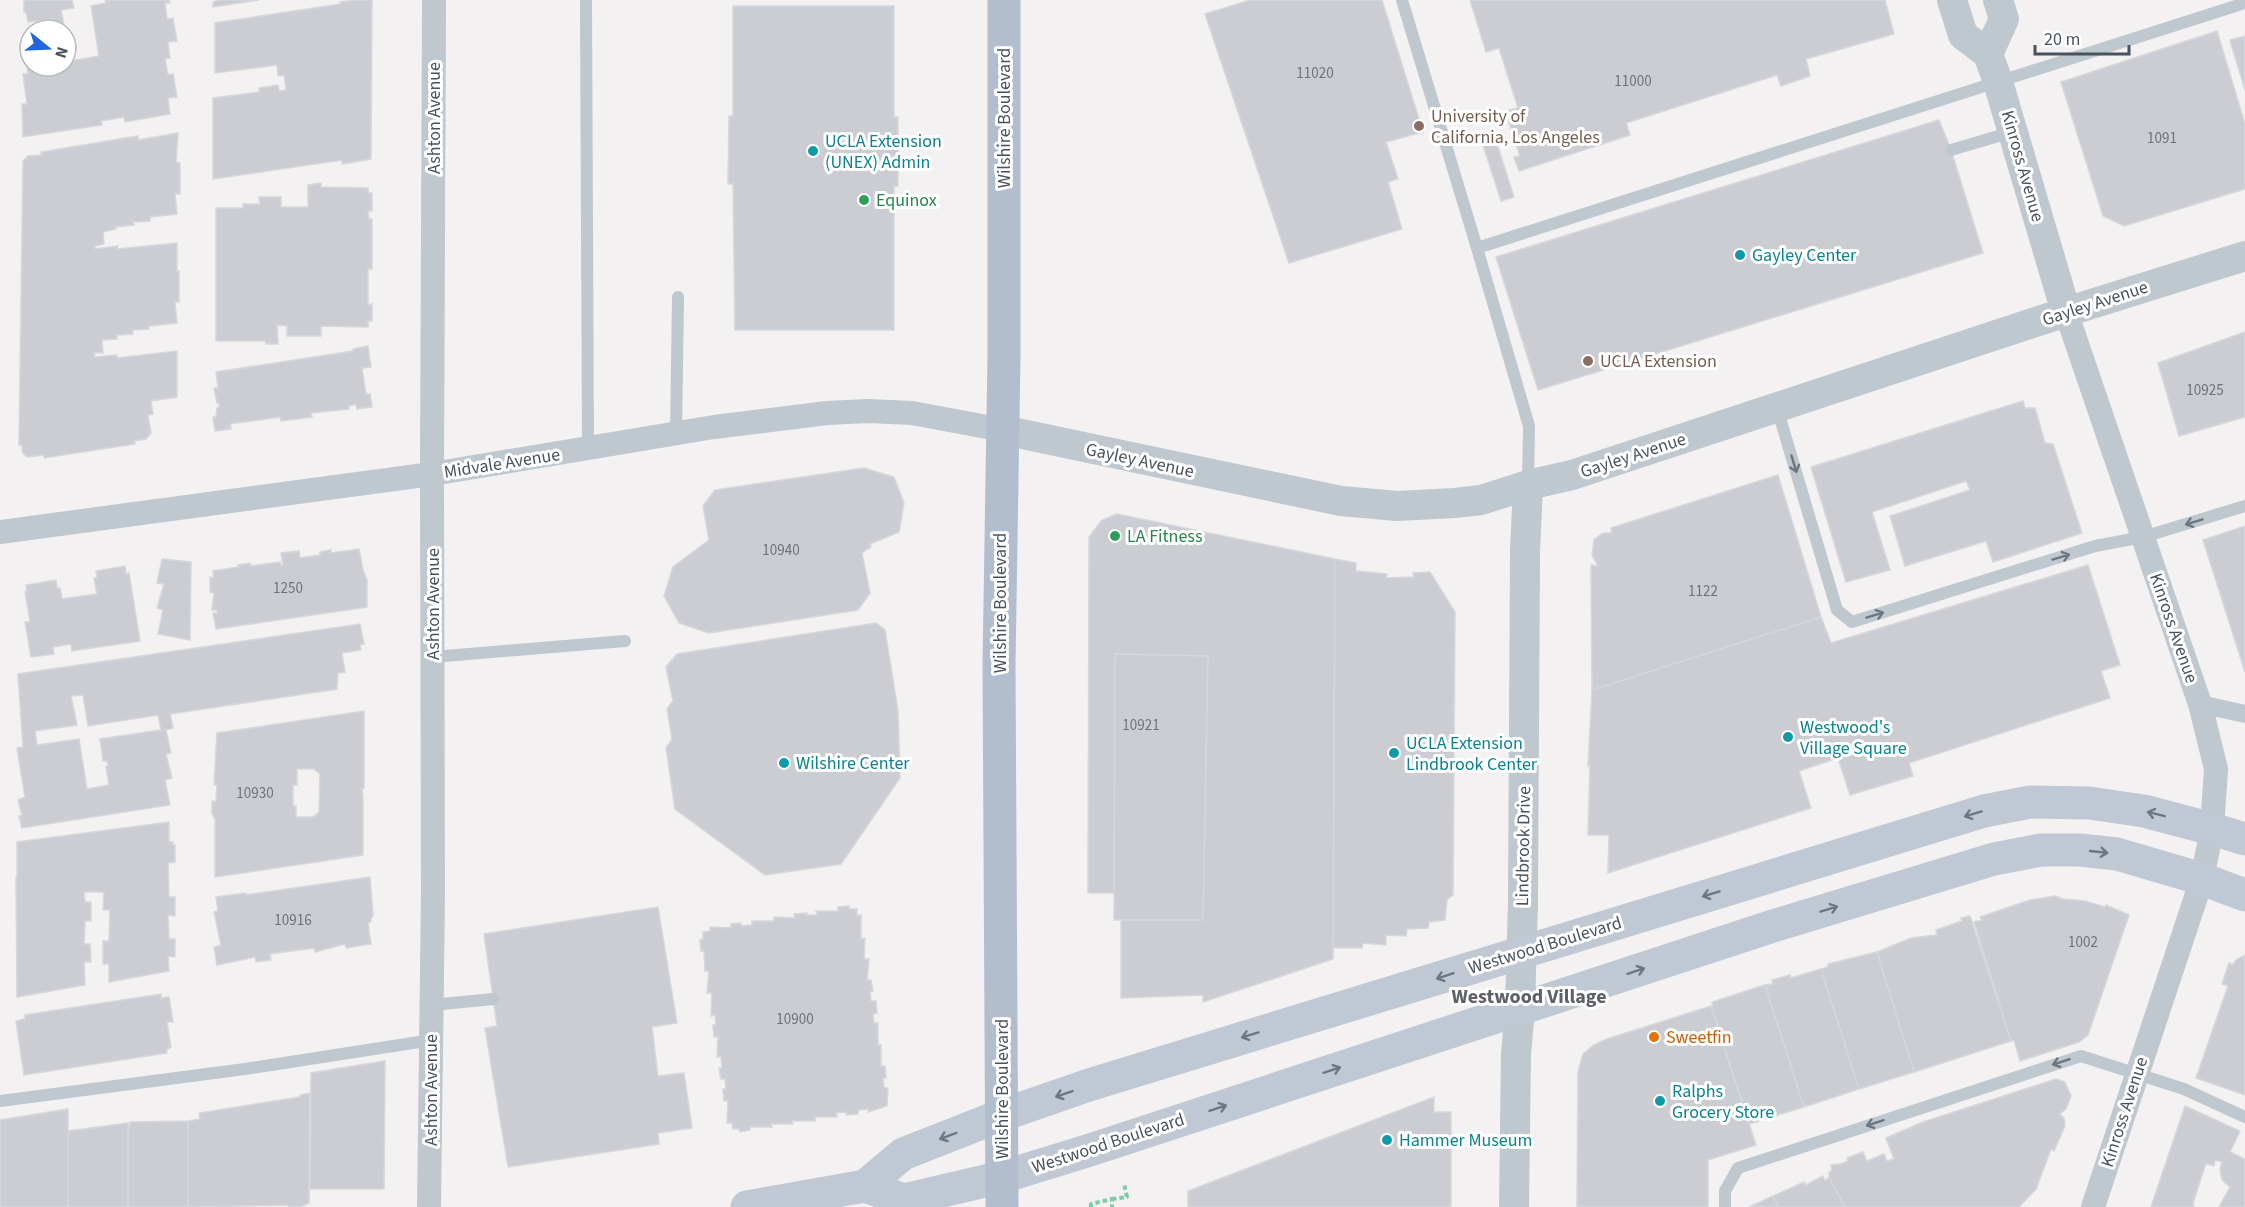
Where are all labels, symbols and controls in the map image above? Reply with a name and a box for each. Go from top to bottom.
north arrow [18,18,78,78]
scale bar [2035,18,2130,56]
text: 20 m [2044,27,2080,52]
text: N [49,44,73,61]
street label: Wilshire Boulevard [992,48,1017,188]
street label: Ashton Avenue [422,62,447,174]
house number: 11020 [1296,63,1334,84]
house number: 11000 [1614,71,1652,92]
place label: University of California, Los Angeles [1431,104,1600,150]
street label: Kinross Avenue [1995,108,2050,225]
marker: University of California, Los Angeles [1412,119,1426,133]
house number: 1091 [2147,128,2177,149]
place label: UCLA Extension (UNEX) Admin [825,129,942,175]
marker: UCLA Extension (UNEX) Admin [806,144,820,158]
place label: Equinox [876,188,937,213]
marker: Equinox [857,193,871,207]
place label: Gayley Center [1752,243,1857,268]
marker: Gayley Center [1733,248,1747,262]
street label: Gayley Avenue [2039,275,2151,332]
place label: UCLA Extension [1600,349,1717,374]
marker: UCLA Extension [1581,354,1595,368]
house number: 10925 [2186,380,2224,401]
street label: Gayley Avenue [1577,427,1689,484]
street label: Gayley Avenue [1084,437,1196,484]
street label: Midvale Avenue [442,442,562,485]
one-way arrow [1789,454,1800,473]
one-way arrow [2185,517,2204,528]
place label: LA Fitness [1127,524,1202,549]
marker: LA Fitness [1108,529,1122,543]
street label: Wilshire Boulevard [988,533,1013,673]
house number: 10940 [762,540,800,561]
street label: Ashton Avenue [421,548,446,660]
one-way arrow [2051,551,2070,562]
street label: Kinross Avenue [2143,570,2204,686]
house number: 1250 [273,578,303,599]
house number: 1122 [1688,581,1718,602]
one-way arrow [1865,609,1884,620]
house number: 10921 [1122,715,1160,736]
place label: Westwood's Village Square [1800,715,1907,761]
marker: Westwood's Village Square [1781,730,1795,744]
place label: UCLA Extension Lindbrook Center [1406,731,1538,777]
marker: UCLA Extension Lindbrook Center [1387,746,1401,760]
place label: Wilshire Center [796,751,910,776]
marker: Wilshire Center [777,756,791,770]
house number: 10930 [236,783,274,804]
street label: Lindbrook Drive [1510,786,1537,906]
one-way arrow [2147,808,2166,819]
one-way arrow [1964,809,1983,820]
one-way arrow [2089,847,2109,858]
one-way arrow [1702,889,1721,900]
one-way arrow [1819,903,1838,914]
house number: 10916 [274,910,312,931]
street label: Westwood Boulevard [1465,910,1625,981]
house number: 1002 [2068,932,2098,953]
one-way arrow [1626,965,1645,976]
one-way arrow [1436,971,1455,982]
district label: Westwood Village [1451,983,1607,1011]
house number: 10900 [776,1009,814,1030]
street label: Wilshire Boulevard [990,1019,1015,1159]
place label: Sweetfin [1666,1025,1732,1050]
one-way arrow [1240,1030,1259,1041]
marker: Sweetfin [1647,1030,1661,1044]
street label: Ashton Avenue [419,1034,444,1146]
street label: Kinross Avenue [2095,1054,2154,1171]
one-way arrow [2052,1058,2071,1069]
one-way arrow [1322,1064,1341,1075]
place label: Ralphs Grocery Store [1672,1079,1774,1125]
one-way arrow [1055,1089,1073,1100]
marker: Ralphs Grocery Store [1653,1094,1667,1108]
one-way arrow [1208,1101,1227,1112]
street label: Westwood Boulevard [1029,1107,1188,1180]
one-way arrow [1866,1118,1885,1129]
place label: Hammer Museum [1399,1128,1533,1153]
one-way arrow [939,1131,958,1142]
marker: Hammer Museum [1380,1133,1394,1147]

